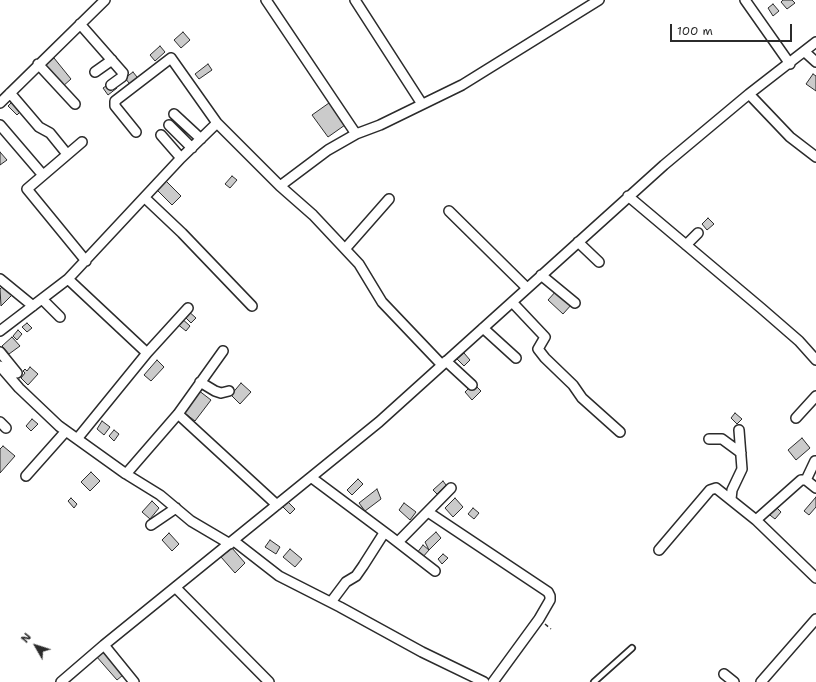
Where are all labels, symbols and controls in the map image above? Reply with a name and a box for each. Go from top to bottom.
scale bar [672,16,794,42]
text: 100 m [677,23,713,39]
north arrow [16,626,56,666]
text: N [18,630,35,646]

